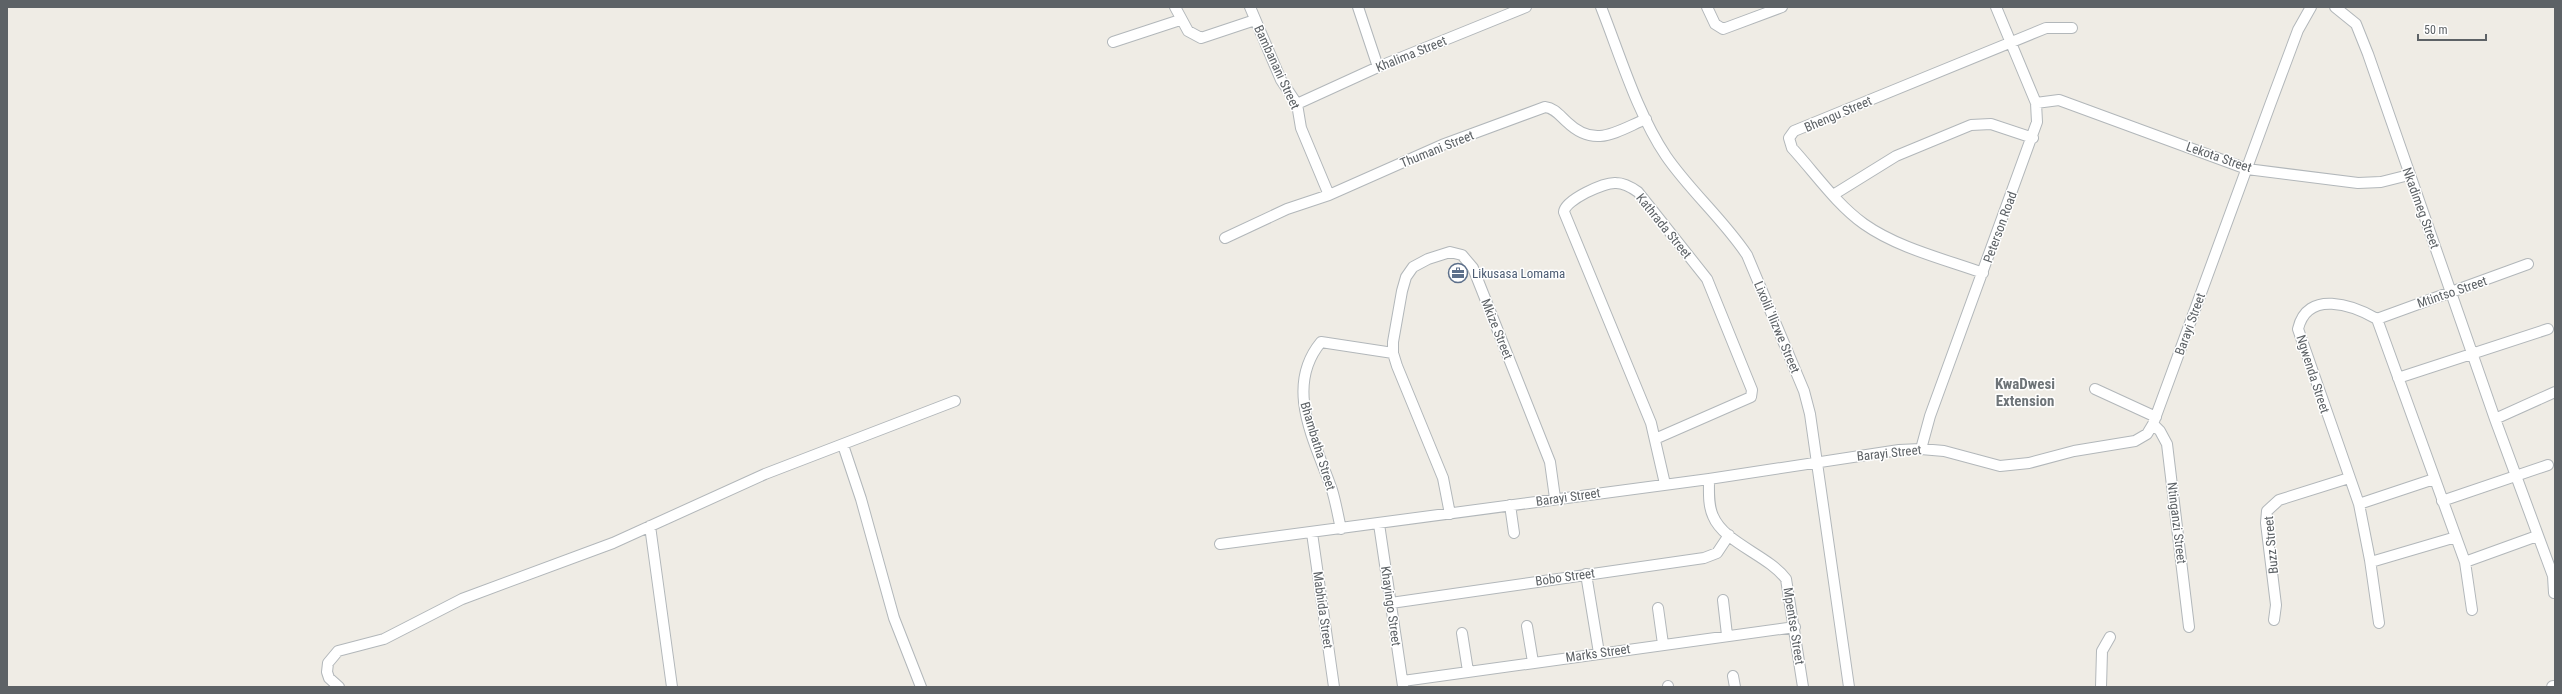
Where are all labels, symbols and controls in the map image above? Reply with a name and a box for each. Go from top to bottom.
scale bar [2418,16,2486,42]
street label: Bambanani Street [1251,23,1303,112]
text: 50 m [2424,23,2448,37]
street label: Khalima Street [1373,33,1449,75]
street label: Bhengu Street [1802,93,1874,135]
street label: Thumani Street [1398,127,1476,171]
street label: Lekota Street [2184,139,2254,175]
street label: Nkadimeg Street [2399,165,2443,251]
street label: Peterson Road [1980,189,2020,265]
street label: Kathrada Street [1633,190,1695,262]
office icon: Likusasa Lomama [1447,262,1469,284]
place label: Likusasa Lomama [1472,266,1565,281]
street label: Mtintso Street [2415,273,2489,311]
street label: Lixolil 'Ilizwe Street [1751,279,1803,375]
street label: Barayi Street [2172,291,2208,357]
street label: Mkize Street [1478,297,1516,362]
street label: Ngwenda Street [2293,333,2333,415]
district label: KwaDwesi Extension [1995,375,2055,410]
street label: Bhambatha Street [1297,400,1339,492]
street label: Barayi Street [1856,442,1922,464]
street label: Ntinganzi Street [2165,481,2189,565]
street label: Barayi Street [1535,485,1601,509]
street label: Buzz Street [2261,515,2281,575]
street label: Khayingo Street [1378,565,1404,647]
street label: Bobo Street [1534,565,1596,589]
street label: Mabhida Street [1310,570,1336,650]
street label: Mpentse Street [1780,586,1808,666]
street label: Marks Street [1565,641,1631,665]

